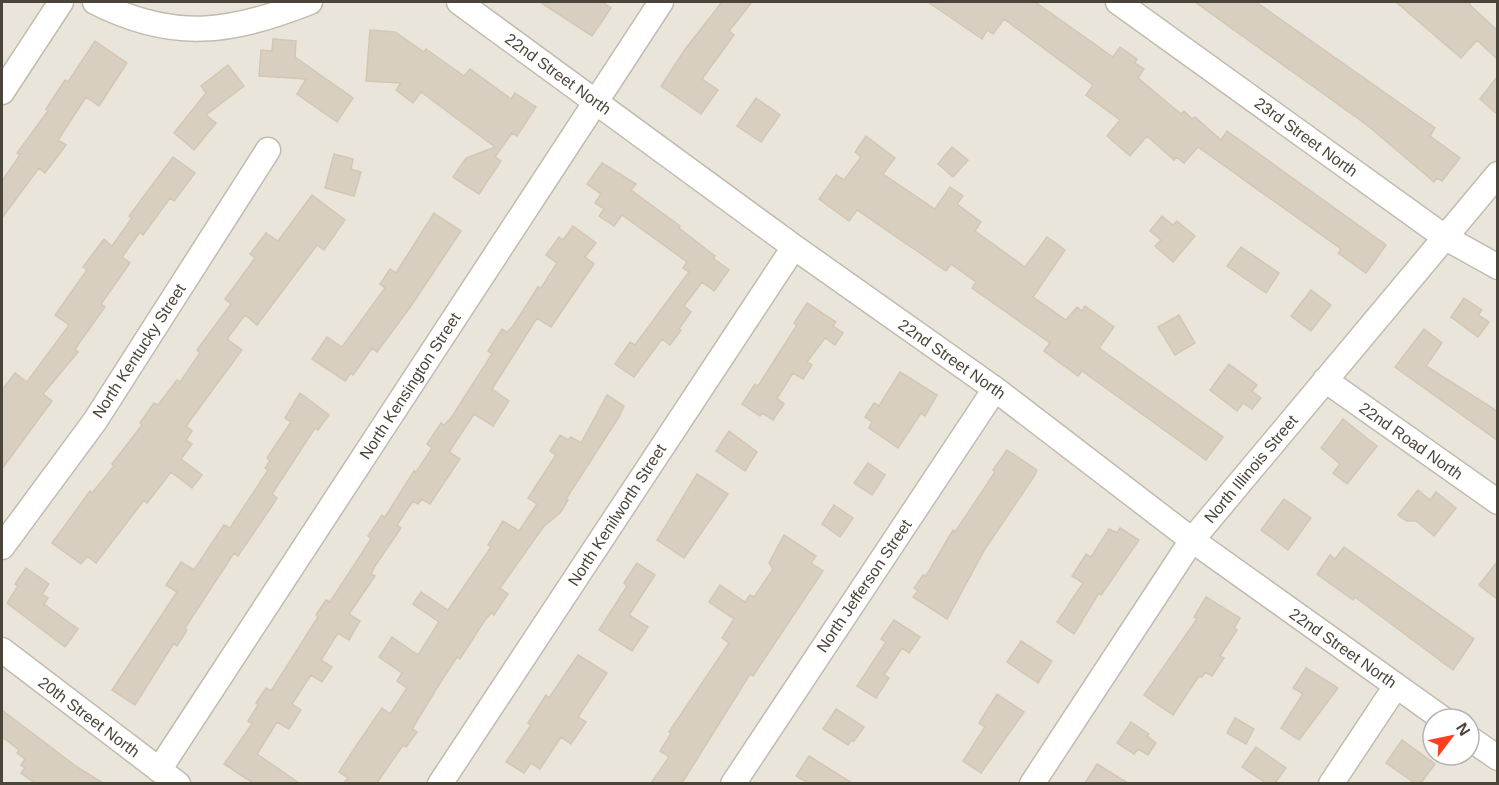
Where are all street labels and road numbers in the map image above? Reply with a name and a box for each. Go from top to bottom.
street label: 22nd Street North [502,30,614,118]
street label: 23rd Street North [1251,94,1361,180]
street label: North Kentucky Street [89,280,189,421]
street label: North Kensington Street [356,309,464,462]
street label: 22nd Street North [895,316,1009,402]
street label: 22nd Road North [1356,399,1466,483]
street label: North Illinois Street [1201,411,1301,526]
street label: North Kenilworth Street [565,441,669,589]
street label: North Jefferson Street [813,516,915,656]
street label: 22nd Street North [1286,605,1400,691]
street label: 20th Street North [35,674,143,760]

